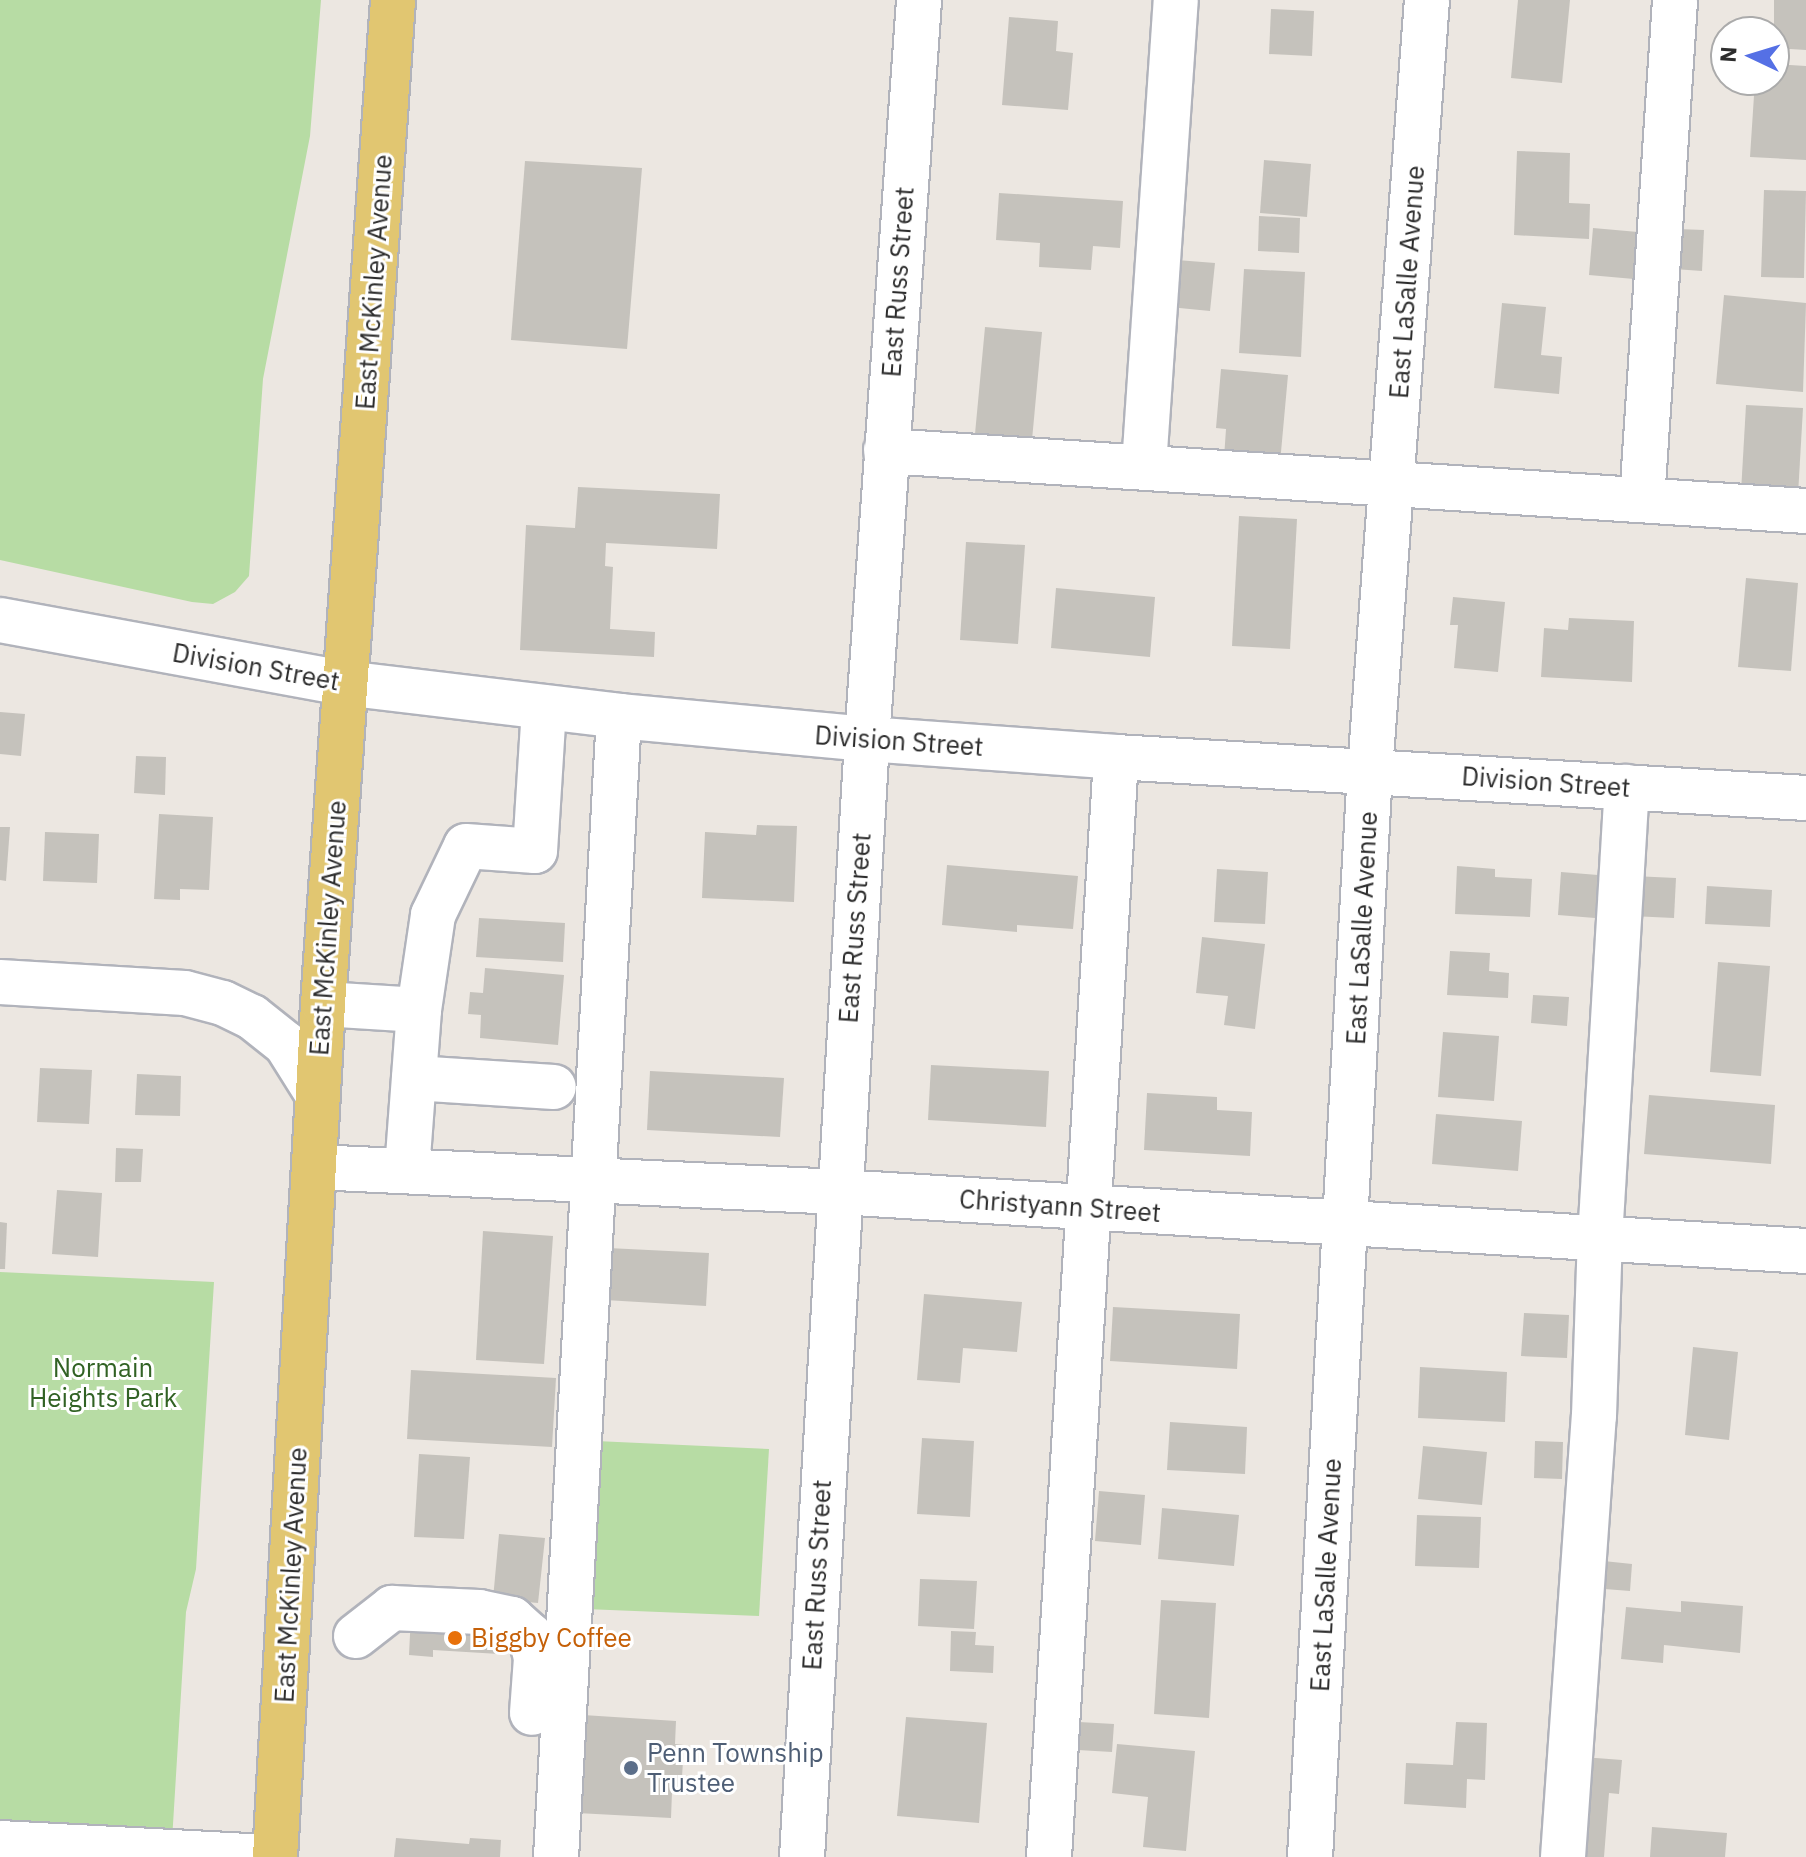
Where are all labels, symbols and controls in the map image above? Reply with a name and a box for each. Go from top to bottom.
north arrow [1710,16,1790,96]
text: N [1713,45,1743,63]
street label: East McKinley Avenue [350,153,398,411]
street label: East LaSalle Avenue [1383,164,1431,400]
street label: East Russ Street [876,186,920,378]
street label: Division Street [170,637,342,697]
street label: Division Street [814,720,984,762]
street label: Division Street [1461,761,1631,803]
street label: East McKinley Avenue [304,799,352,1057]
street label: East LaSalle Avenue [1340,810,1384,1046]
street label: East Russ Street [833,832,877,1024]
street label: Christyann Street [958,1183,1162,1229]
park label: Normain Heights Park [29,1352,177,1414]
street label: East McKinley Avenue [269,1446,313,1704]
street label: East LaSalle Avenue [1304,1457,1348,1693]
street label: East Russ Street [796,1479,838,1671]
place label: Biggby Coffee [471,1622,632,1654]
marker: Biggby Coffee [446,1629,464,1647]
place label: Penn Township Trustee [647,1737,824,1798]
marker: Penn Township Trustee [622,1759,640,1777]

